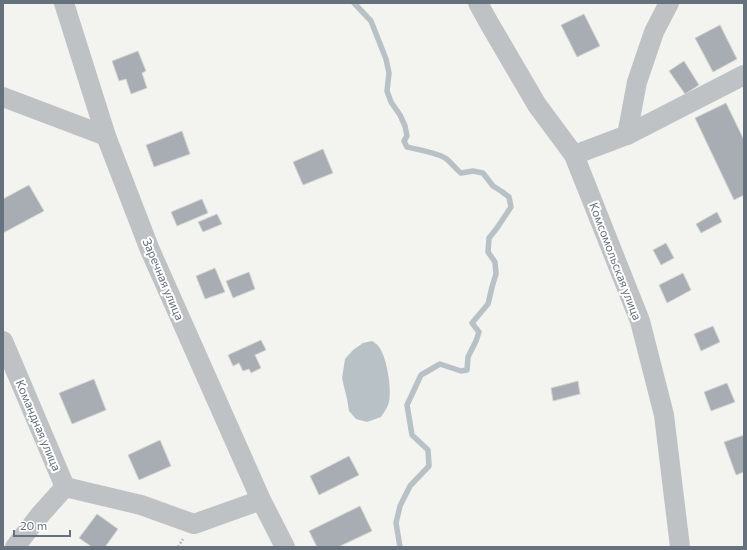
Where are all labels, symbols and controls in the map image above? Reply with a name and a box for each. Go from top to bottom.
street label: Комсомольская улица [587,200,645,322]
street label: Заречная улица [140,236,188,322]
street label: Командная улица [13,377,65,473]
scale bar [14,512,70,538]
text: 20 m [20,518,47,532]

